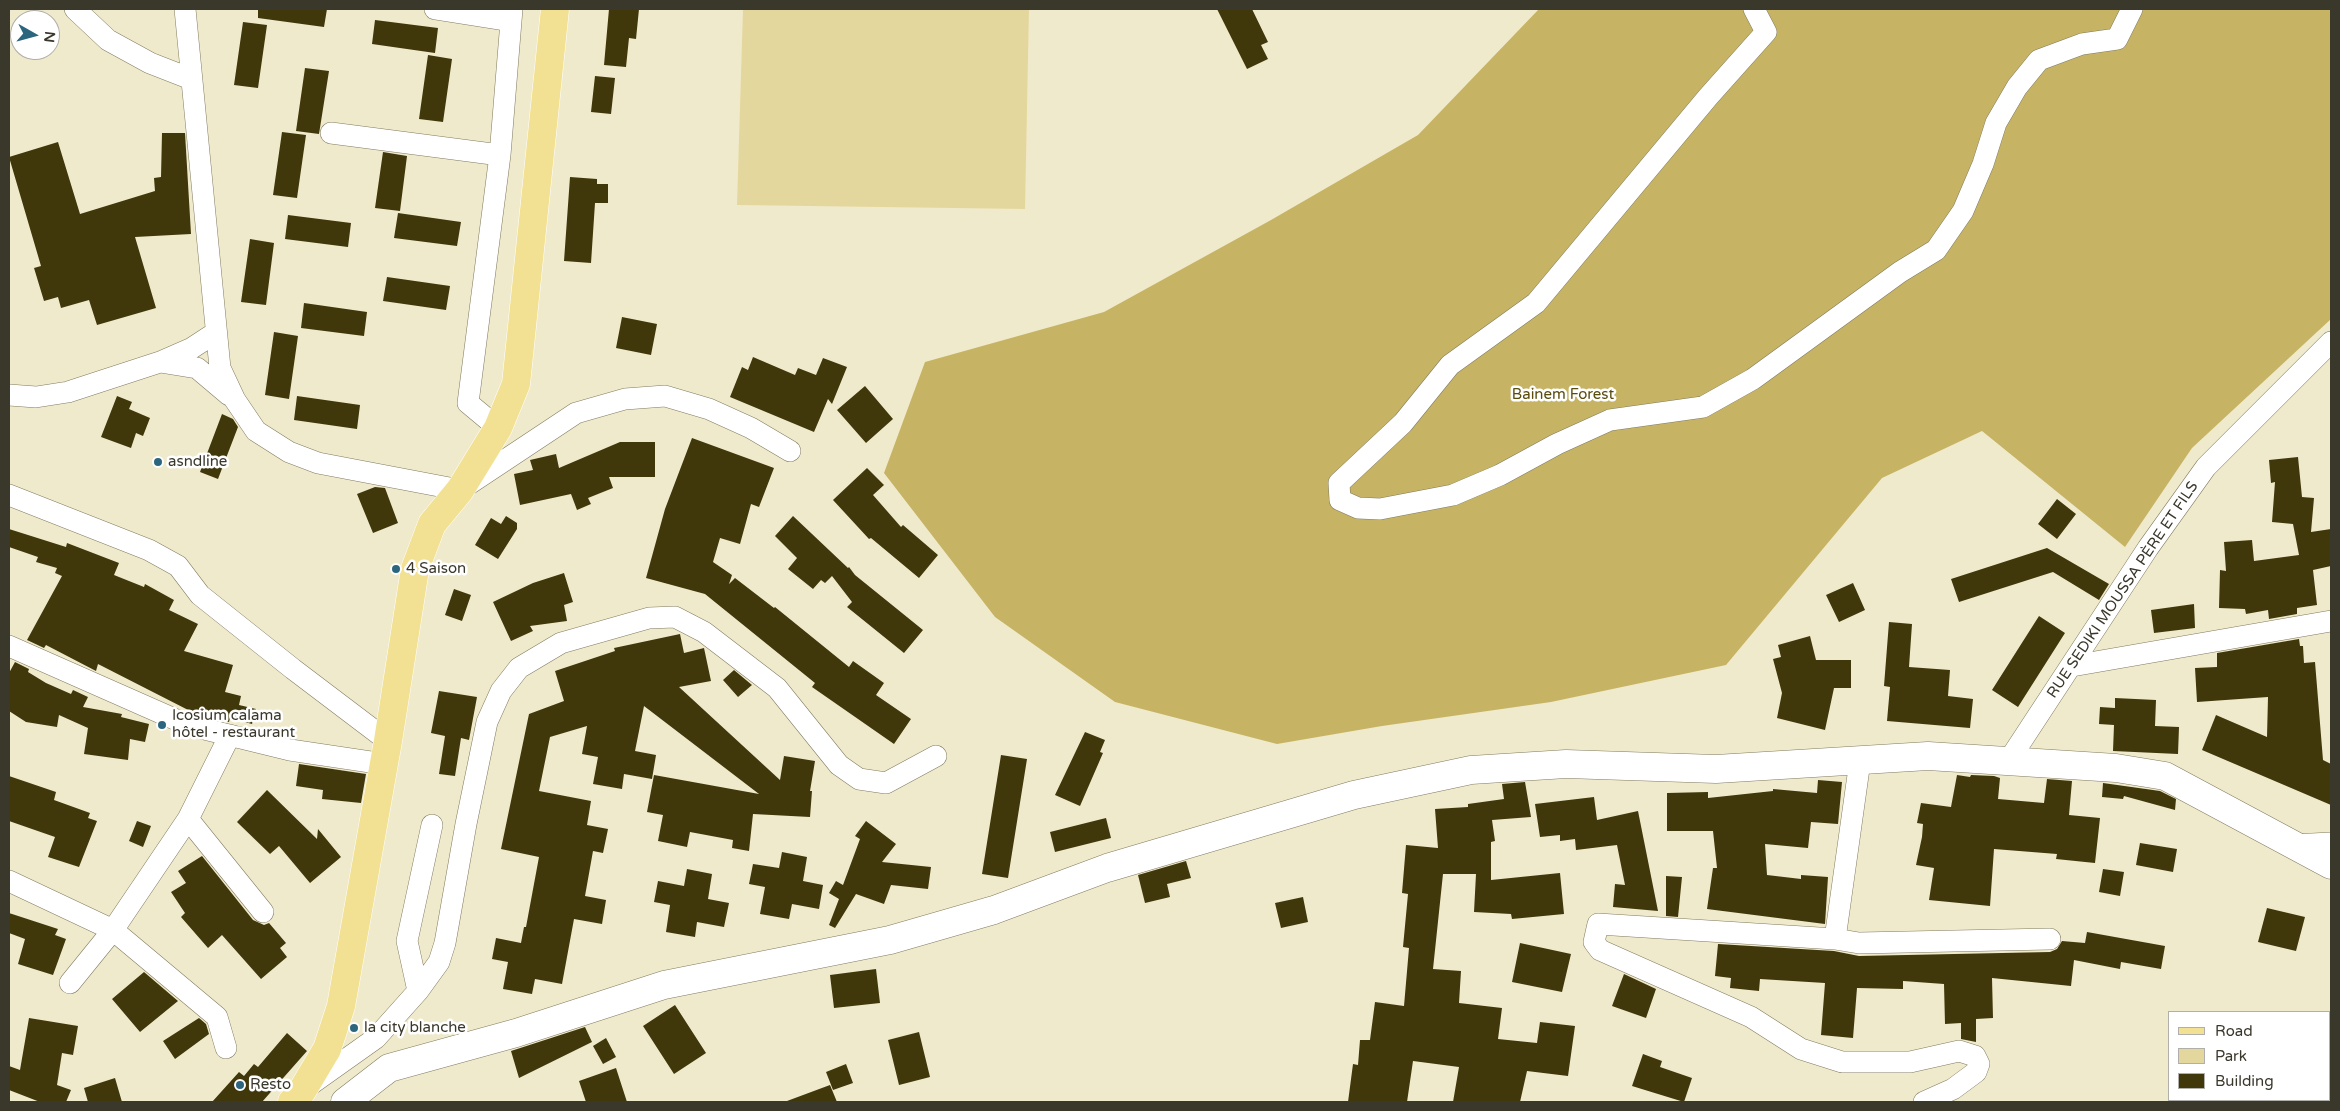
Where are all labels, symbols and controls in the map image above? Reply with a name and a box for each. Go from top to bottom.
north arrow [10,10,60,60]
text: N [40,30,59,43]
park label: Bainem Forest [1512,386,1614,404]
place label: asndline [168,453,227,471]
marker: asndline [152,456,164,468]
street label: RUE SEDIKI MOUSSA PÈRE ET FILS [2044,478,2202,702]
place label: 4 Saison [406,560,466,578]
marker: 4 Saison [390,563,402,575]
place label: Icosium calama hôtel - restaurant [172,707,295,742]
marker: Icosium calama hôtel - restaurant [156,719,168,731]
legend [2168,1011,2330,1101]
place label: la city blanche [364,1019,466,1037]
marker: la city blanche [348,1022,360,1034]
text: Road [2215,1022,2253,1040]
text: Park [2215,1047,2247,1065]
text: Building [2215,1072,2274,1090]
place label: Resto [250,1076,291,1094]
marker: Resto [234,1079,246,1091]

